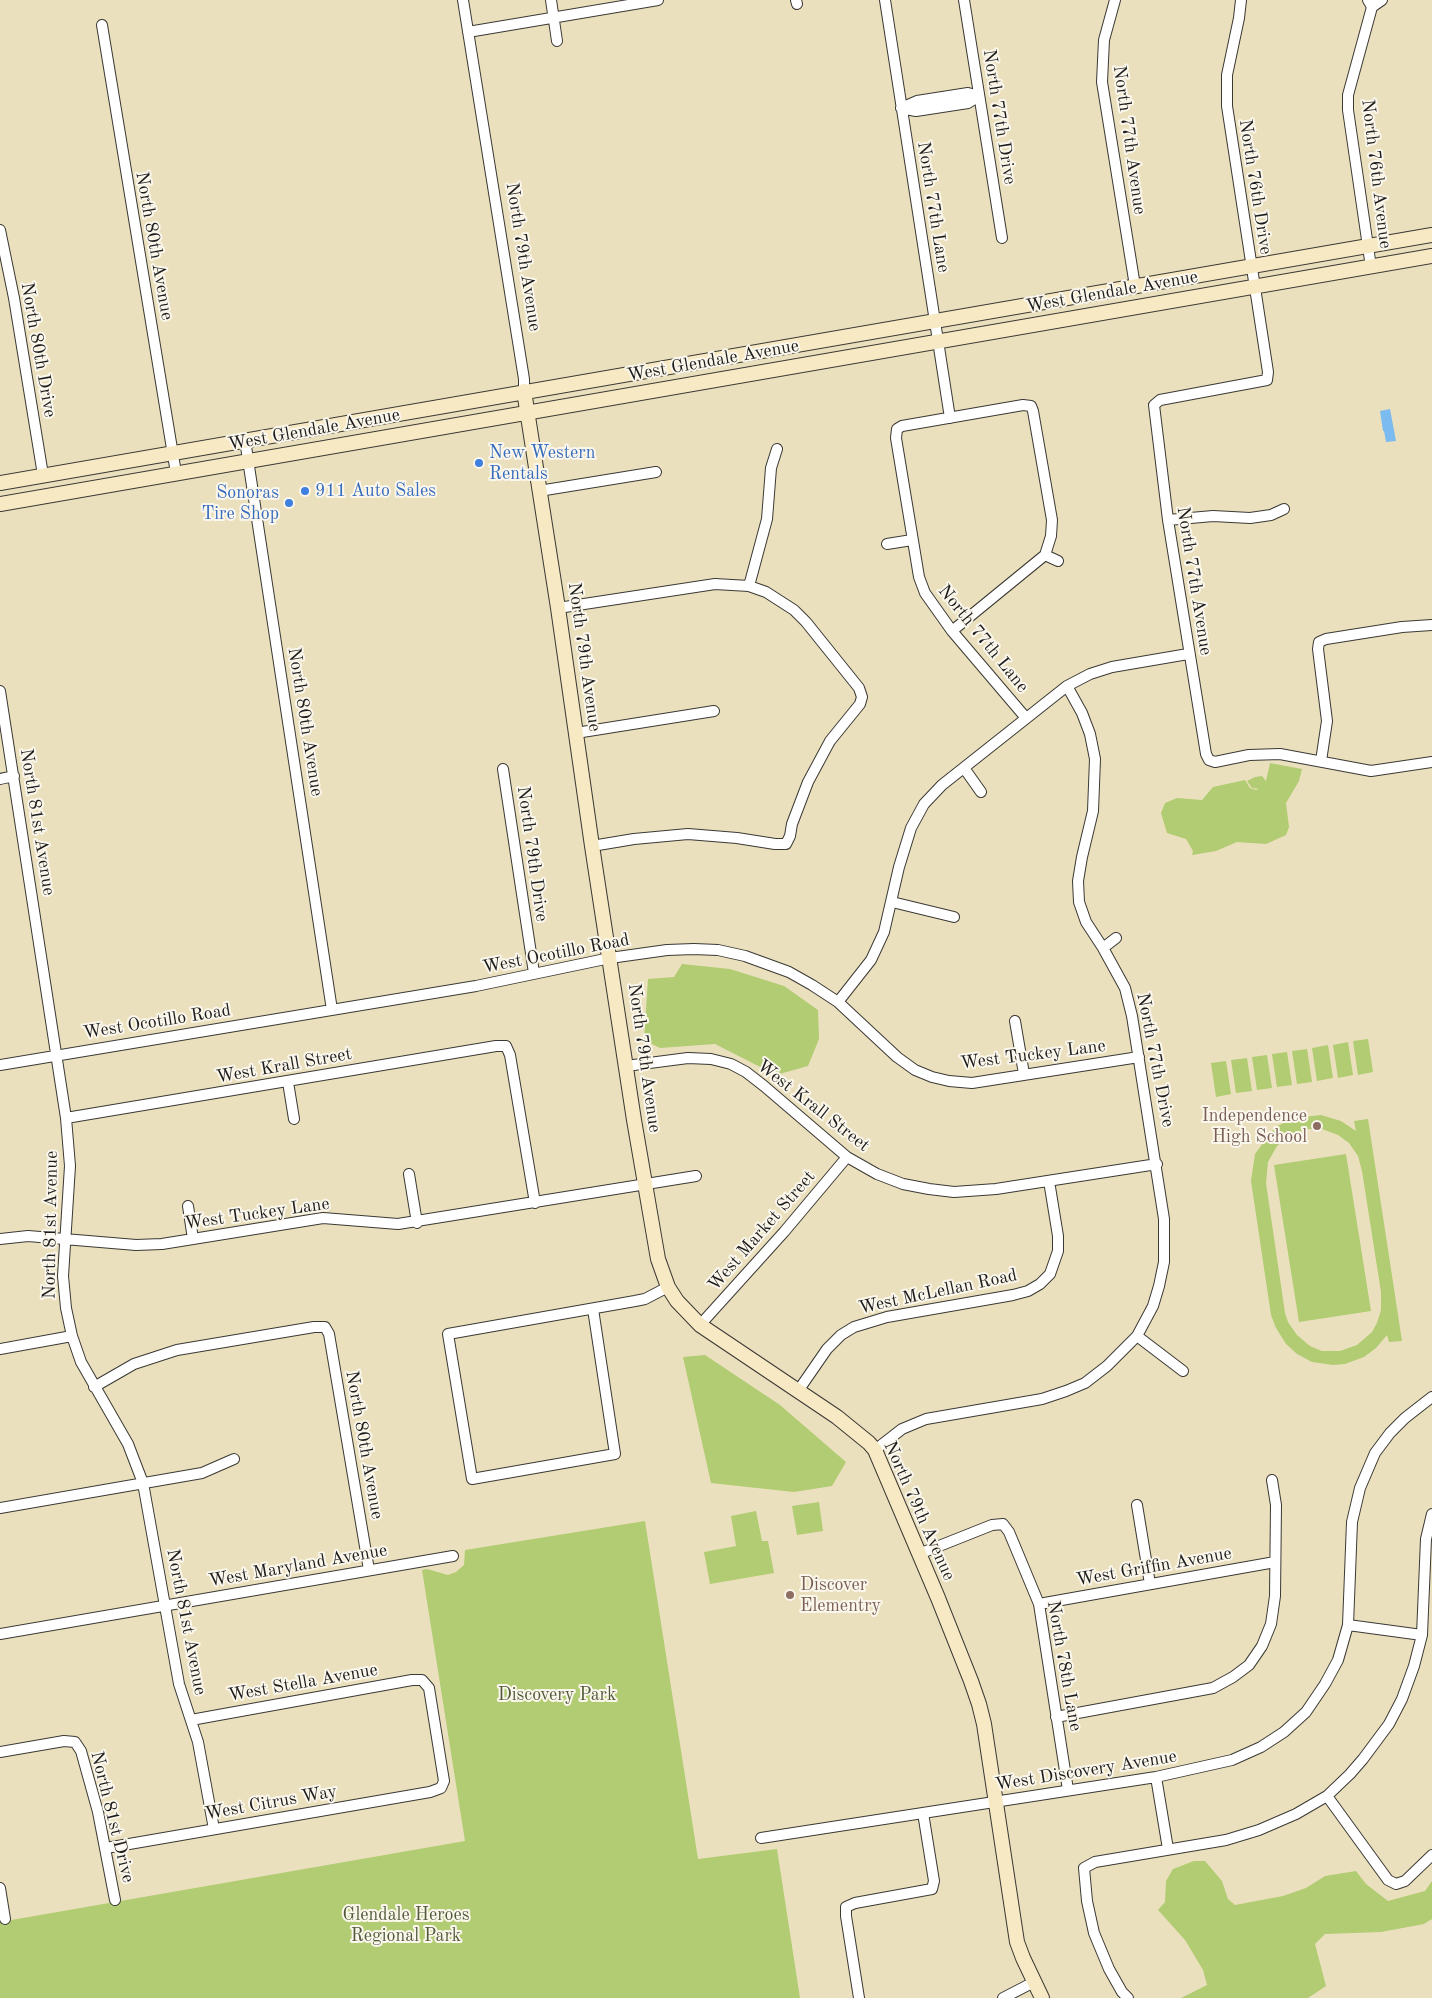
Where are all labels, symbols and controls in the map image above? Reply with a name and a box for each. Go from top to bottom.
street label: North 77th Drive [978,48,1020,186]
street label: North 77th Avenue [1108,64,1150,216]
street label: North 76th Avenue [1356,98,1396,250]
street label: North 76th Drive [1234,118,1276,256]
street label: North 77th Lane [912,140,954,274]
street label: North 80th Avenue [130,170,178,322]
street label: North 79th Avenue [501,181,545,333]
street label: West Glendale Avenue [1024,266,1200,318]
street label: North 80th Drive [16,281,60,419]
street label: West Glendale Avenue [625,335,801,387]
street label: West Glendale Avenue [226,404,402,456]
place label: New Western Rentals [489,442,595,484]
marker: New Western Rentals [473,457,485,469]
place label: 911 Auto Sales [315,480,436,502]
place label: Sonoras Tire Shop [201,482,279,524]
marker: 911 Auto Sales [299,485,311,497]
marker: Sonoras Tire Shop [283,497,295,509]
street label: North 77th Avenue [1172,505,1216,657]
street label: North 79th Avenue [563,581,605,733]
street label: North 77th Lane [933,581,1033,697]
street label: North 80th Avenue [283,646,327,798]
street label: North 81st Avenue [15,747,59,897]
street label: North 79th Drive [512,785,552,923]
street label: West Ocotillo Road [481,929,631,979]
street label: North 79th Avenue [623,982,665,1134]
street label: North 77th Drive [1131,991,1179,1129]
street label: West Ocotillo Road [82,1000,232,1044]
street label: West Tuckey Lane [959,1035,1107,1075]
street label: West Krall Street [215,1043,353,1089]
street label: West Krall Street [752,1055,874,1157]
place label: Independence High School [1202,1105,1307,1148]
marker: Independence High School [1311,1120,1323,1132]
street label: North 81st Avenue [39,1151,63,1299]
street label: West Market Street [704,1166,820,1296]
street label: West Tuckey Lane [183,1193,331,1235]
street label: West McLellan Road [857,1265,1019,1319]
street label: North 80th Avenue [340,1369,388,1521]
street label: North 79th Avenue [879,1438,959,1584]
street label: West Maryland Avenue [207,1540,389,1592]
street label: West Griffin Avenue [1075,1543,1233,1591]
street label: North 81st Avenue [161,1547,211,1697]
place label: Discover Elementry [800,1574,881,1616]
marker: Discover Elementry [784,1589,796,1601]
street label: North 78th Lane [1042,1599,1086,1733]
street label: West Stella Avenue [227,1659,379,1707]
park label: Discovery Park [498,1684,616,1706]
street label: West Discovery Avenue [994,1746,1178,1796]
street label: North 81st Drive [85,1749,139,1885]
street label: West Citrus Way [203,1781,339,1825]
park label: Glendale Heroes Regional Park [342,1904,470,1946]

